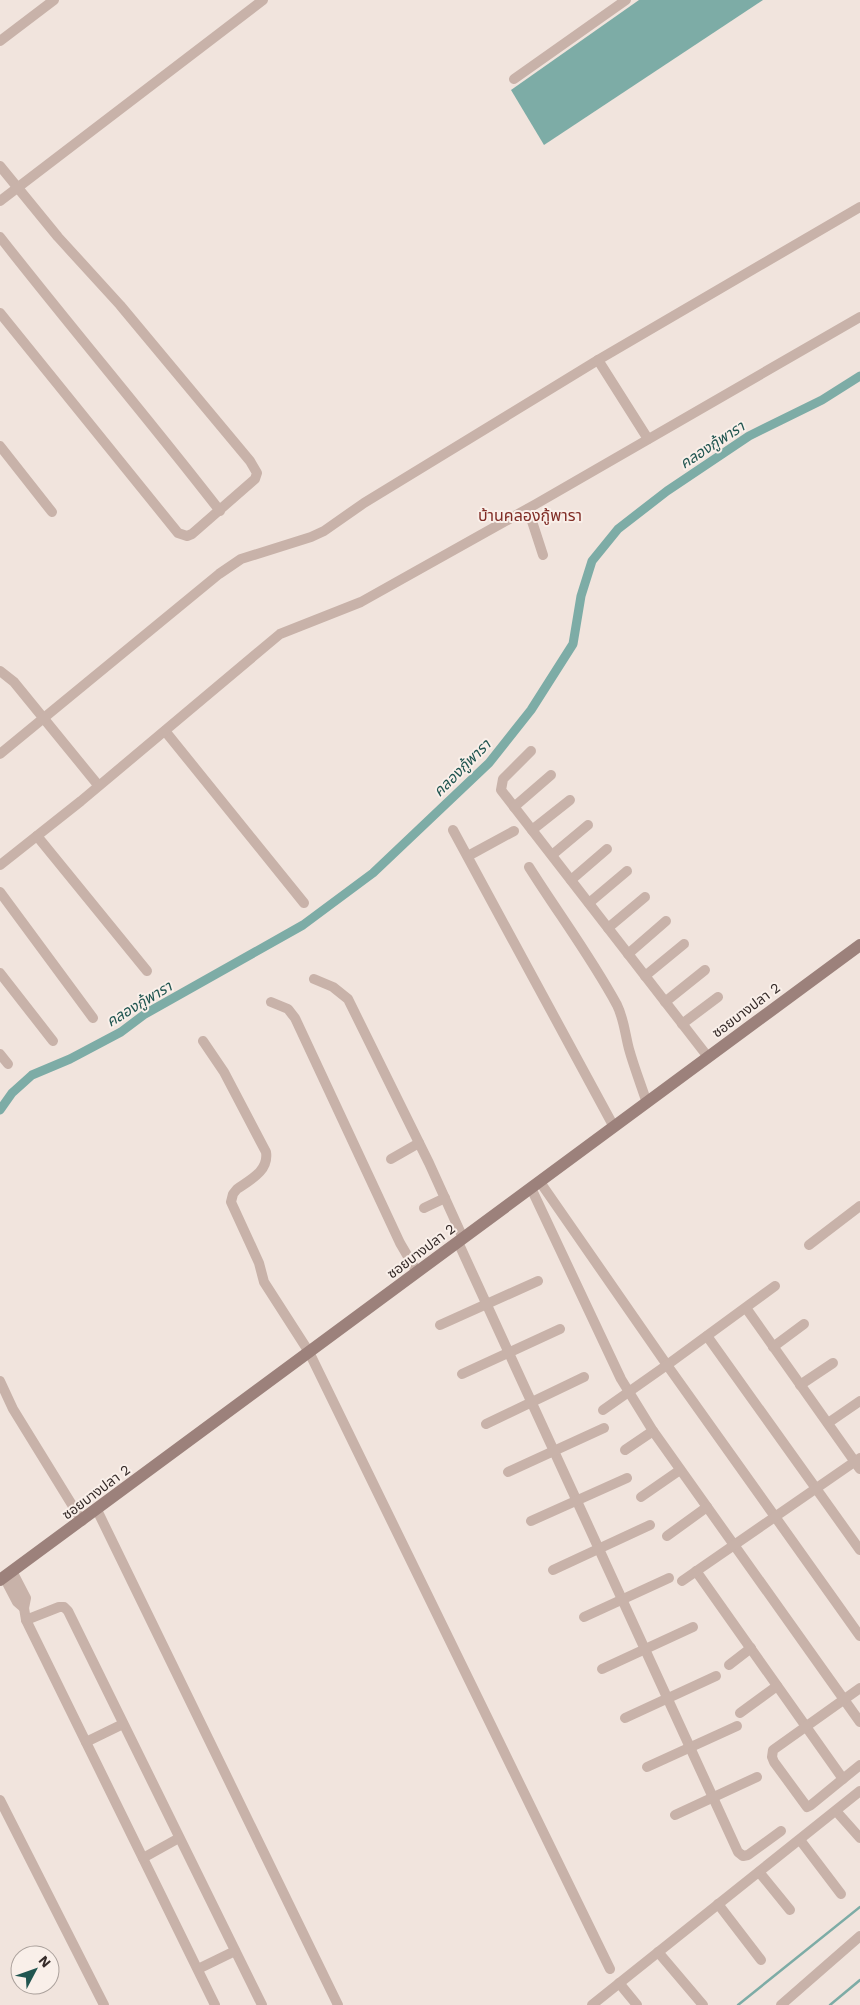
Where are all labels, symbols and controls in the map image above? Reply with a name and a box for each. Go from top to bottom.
water label: คลองกู้พารา [676,417,748,473]
district label: บ้านคลองกู้พารา [478,506,582,525]
water label: คลองกู้พารา [430,735,495,800]
water label: คลองกู้พารา [103,977,176,1031]
street label: ซอยบางปลา 2 [709,979,783,1041]
street label: ซอยบางปลา 2 [384,1220,458,1282]
street label: ซอยบางปลา 2 [59,1461,133,1523]
north arrow [10,1945,60,1995]
text: N [35,1952,54,1971]

